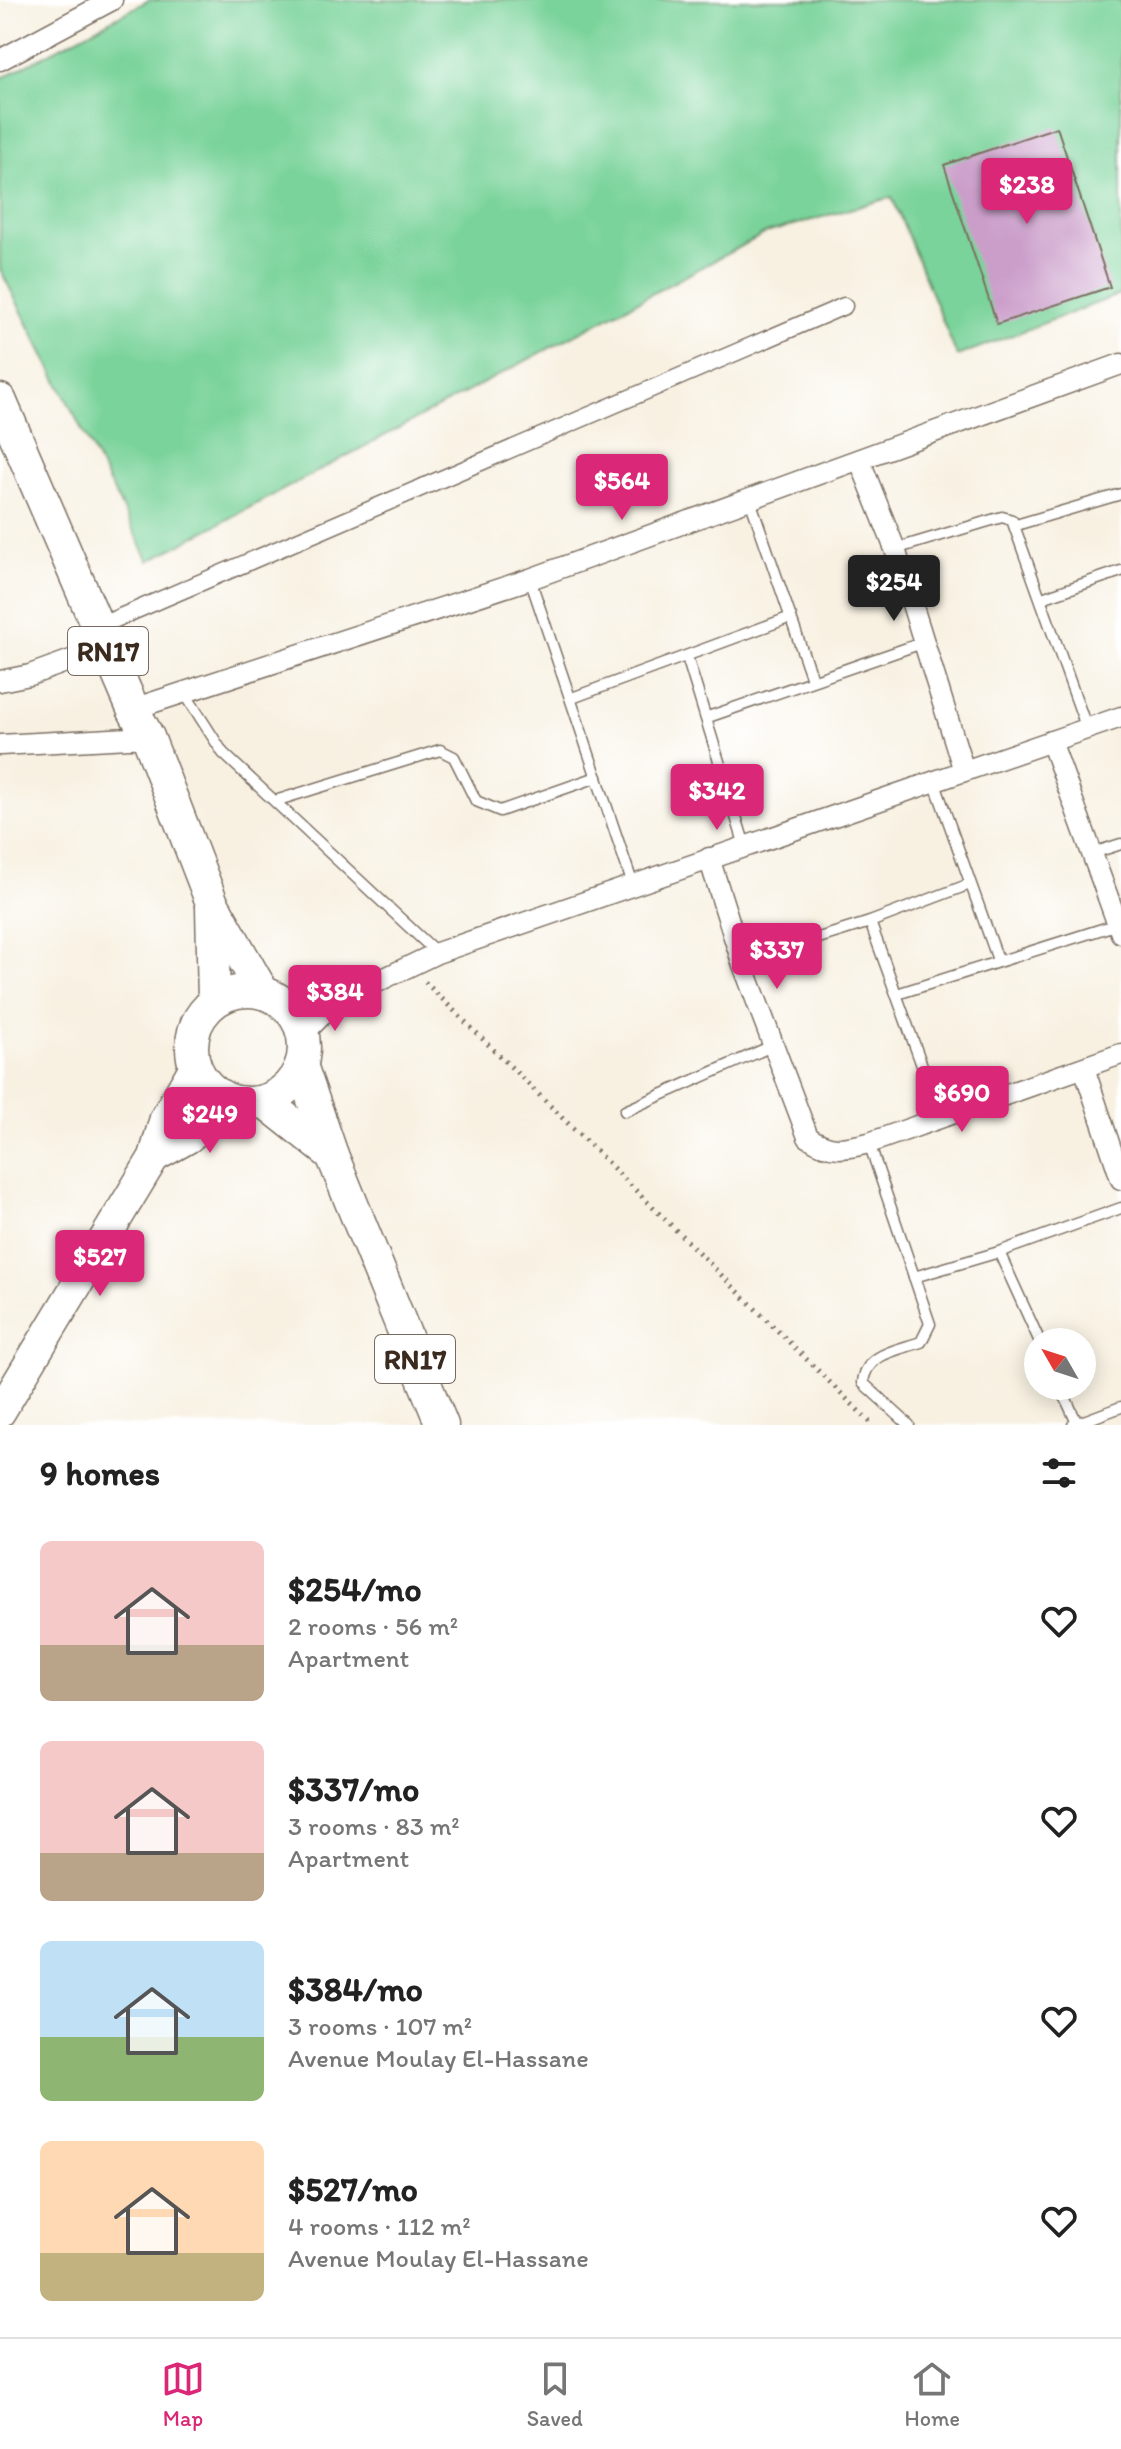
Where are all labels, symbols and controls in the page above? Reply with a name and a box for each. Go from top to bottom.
pin: $238 [980,158,1074,226]
text: $238 [999,168,1055,200]
pin: $564 [575,454,669,522]
text: $564 [594,464,650,496]
pin: $254 [847,555,941,623]
text: $254 [866,565,922,597]
road number: RN17 [68,627,148,675]
pin: $342 [670,764,764,832]
text: $342 [689,774,745,806]
pin: $337 [730,923,824,991]
text: $337 [750,933,804,965]
pin: $384 [288,965,382,1033]
text: $384 [306,975,364,1007]
pin: $690 [915,1066,1009,1134]
text: $690 [934,1076,990,1108]
pin: $249 [163,1087,257,1155]
text: $249 [182,1097,238,1129]
pin: $527 [53,1230,147,1298]
text: $527 [73,1240,127,1272]
north arrow [1024,1328,1096,1400]
map controls [1024,1328,1096,1400]
road number: RN17 [375,1335,455,1383]
icon: filters [1037,1451,1081,1495]
text: 9 homes [40,1453,160,1494]
text: $254/mo [288,1569,422,1610]
icon: home [104,1573,200,1669]
icon: heart [1037,1599,1081,1643]
text: 2 rooms · 56 m² [288,1610,458,1642]
text: Apartment [288,1642,409,1674]
text: $337/mo [288,1769,419,1810]
icon: home [104,1773,200,1869]
icon: heart [1037,1799,1081,1843]
text: 3 rooms · 83 m² [288,1810,460,1842]
text: Apartment [288,1842,409,1874]
text: $384/mo [288,1969,423,2010]
icon: home [104,1973,200,2069]
icon: heart [1037,1999,1081,2043]
text: 3 rooms · 107 m² [288,2010,472,2042]
text: Avenue Moulay El-Hassane [288,2042,589,2074]
text: $527/mo [288,2169,418,2210]
icon: home [104,2173,200,2269]
icon: heart [1037,2199,1081,2243]
text: 4 rooms · 112 m² [288,2210,471,2242]
text: Avenue Moulay El-Hassane [288,2242,589,2274]
tab: Map [161,2357,205,2432]
tab: Saved [527,2357,583,2432]
tab: Home [905,2357,960,2432]

